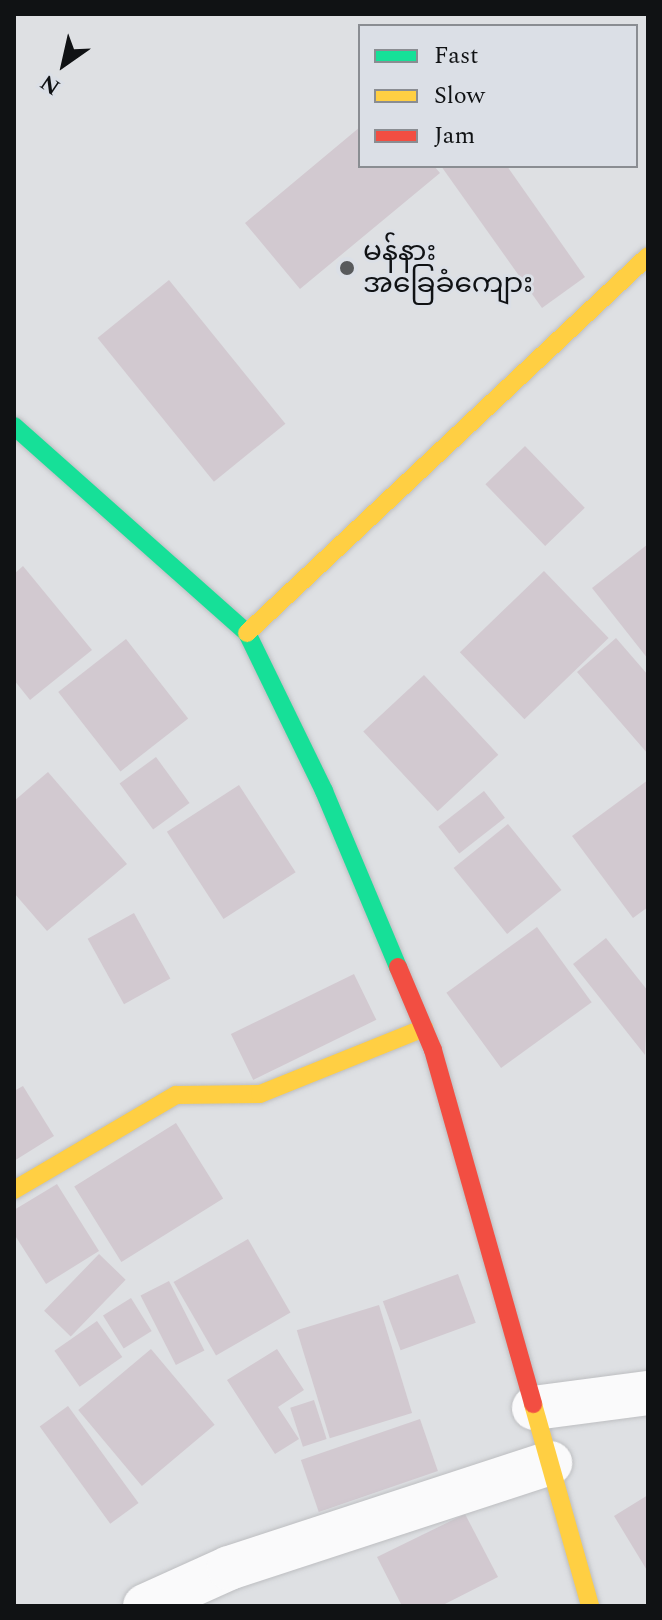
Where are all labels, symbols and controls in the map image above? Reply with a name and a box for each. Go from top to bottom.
north arrow [24,24,104,104]
legend [358,24,638,168]
text: Fast [434,38,479,74]
text: N [34,66,67,103]
text: Slow [434,78,485,114]
text: Jam [434,118,475,154]
place label: မန်နား အခြေခံကျေား [363,235,533,301]
marker: မန်နား အခြေခံကျေား [338,259,356,277]

